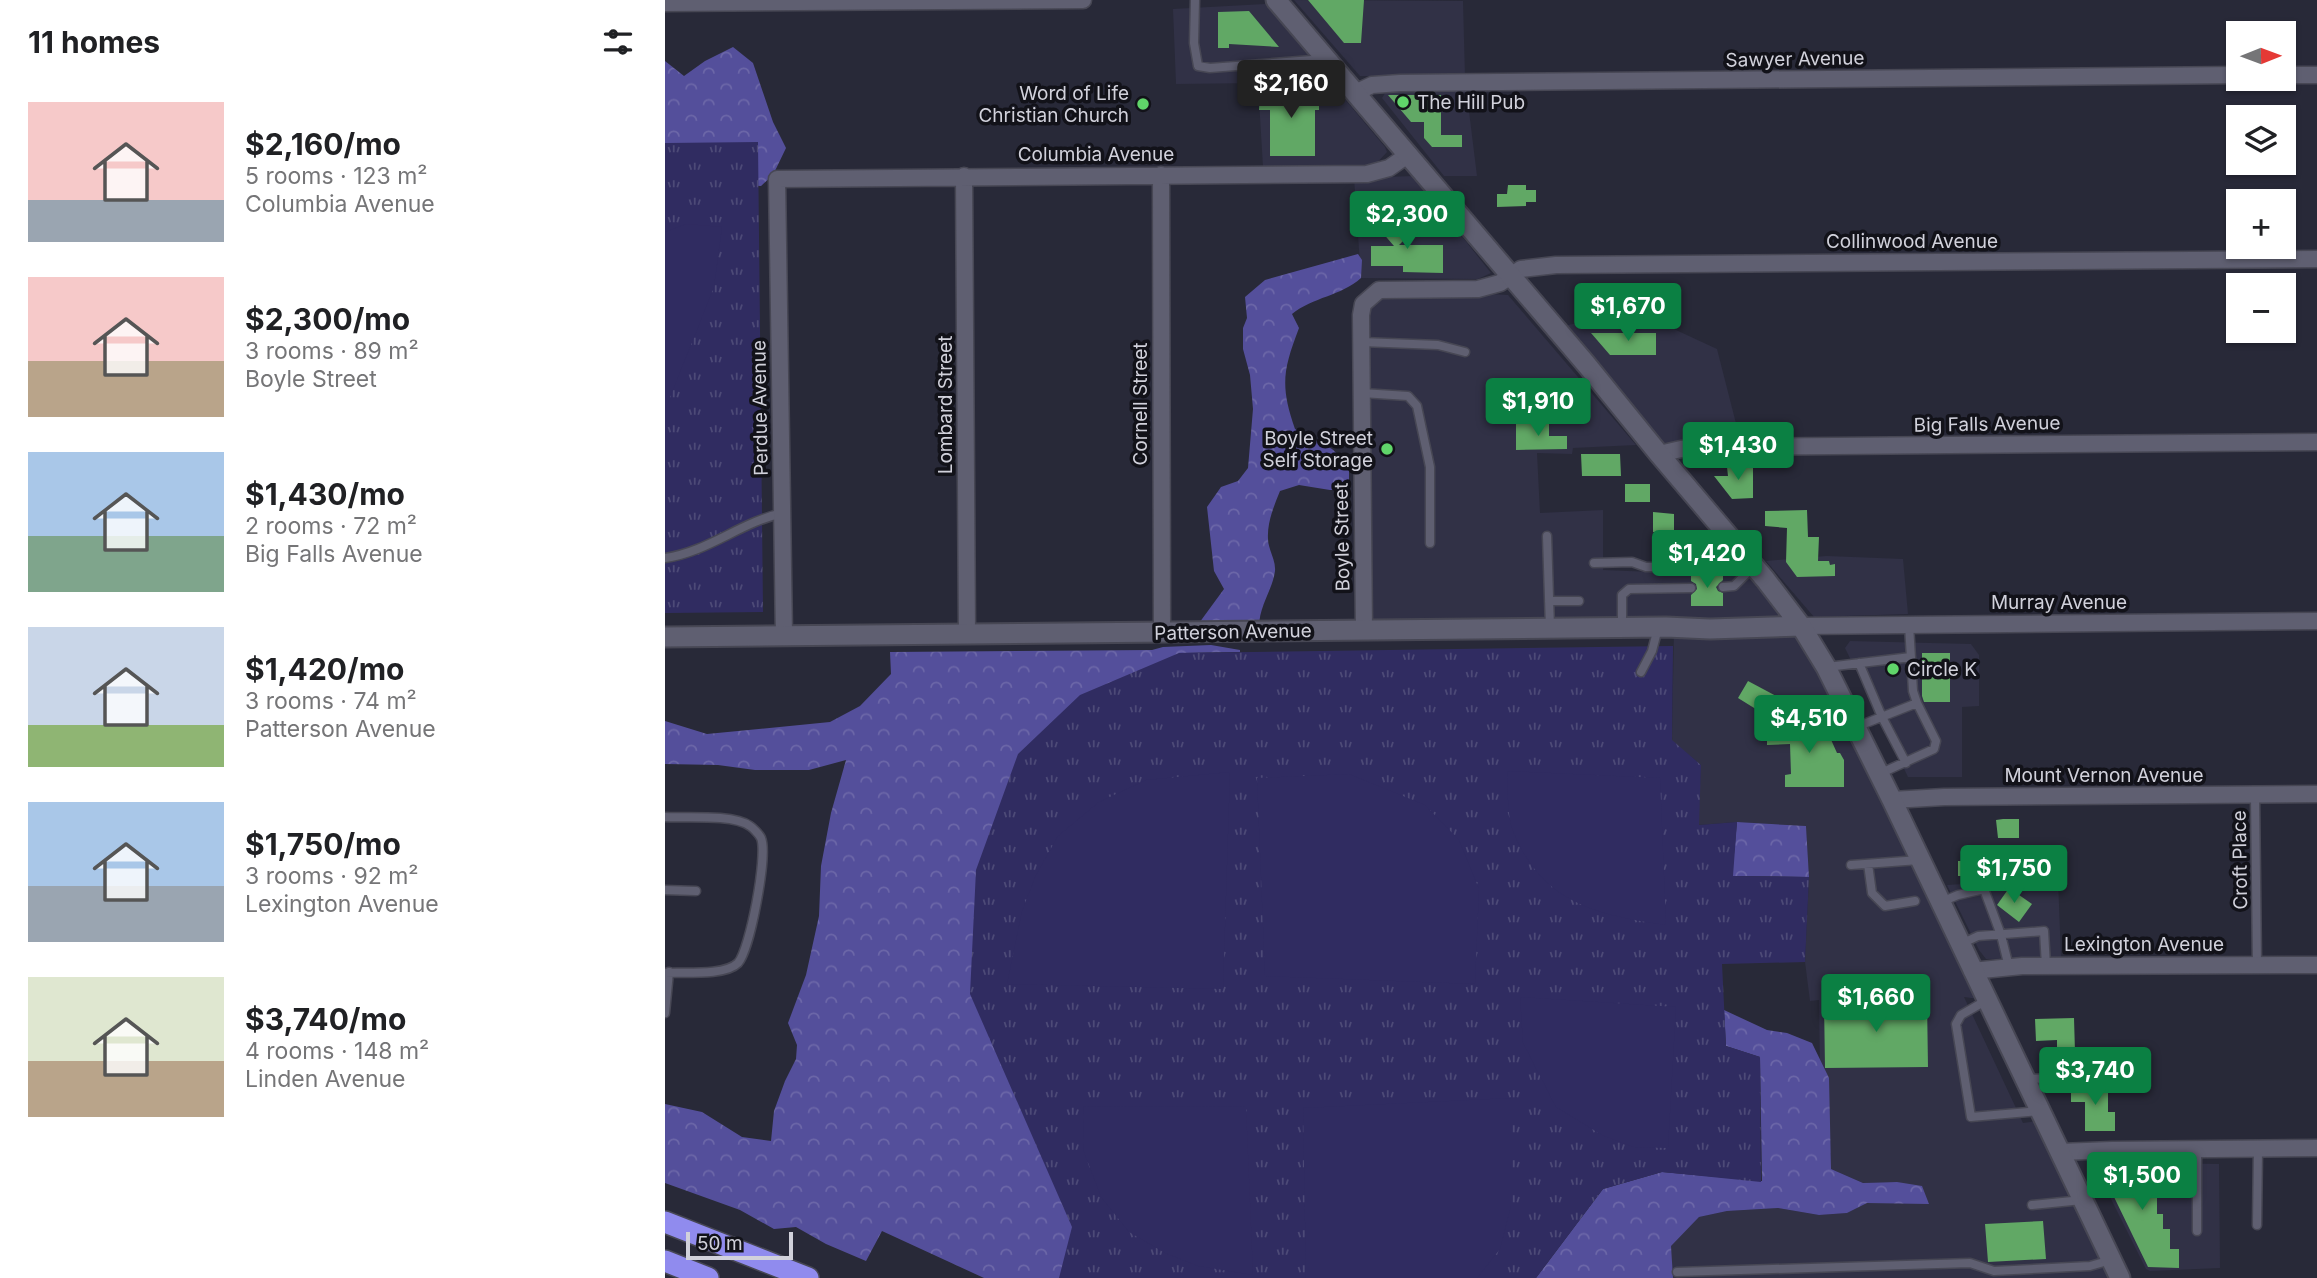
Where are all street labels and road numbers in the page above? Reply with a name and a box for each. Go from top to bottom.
street label: Sawyer Avenue [1725,46,1865,72]
street label: Columbia Avenue [1018,143,1174,166]
street label: Collinwood Avenue [1826,230,1998,253]
street label: Lombard Street [934,336,957,474]
street label: Perdue Avenue [747,340,773,476]
street label: Cornell Street [1129,342,1152,466]
street label: Big Falls Avenue [1913,411,2061,437]
street label: Boyle Street [1330,482,1354,592]
street label: Murray Avenue [1991,591,2127,614]
street label: Patterson Avenue [1154,619,1312,645]
street label: Mount Vernon Avenue [2004,764,2204,787]
street label: Croft Place [2228,810,2252,910]
street label: Lexington Avenue [2064,933,2224,956]

